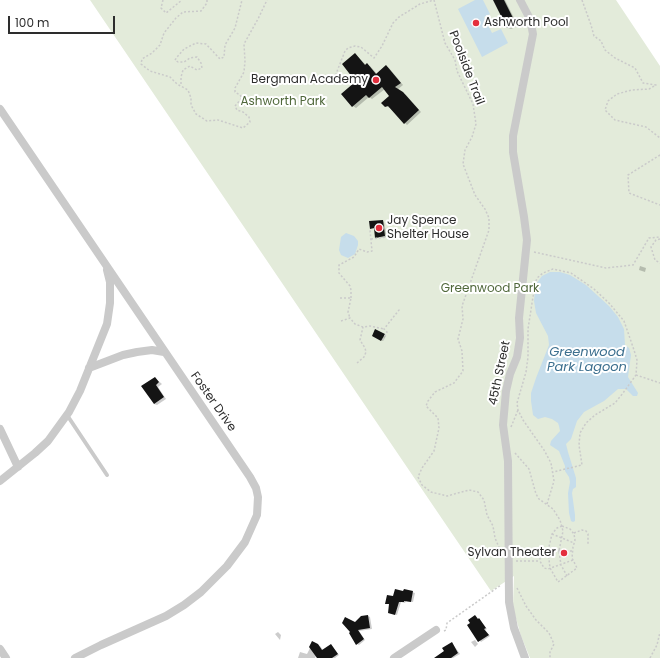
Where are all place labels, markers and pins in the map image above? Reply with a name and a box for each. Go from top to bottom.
place label: Ashworth Pool [484,16,569,30]
marker: Ashworth Pool [471,18,481,28]
place label: Bergman Academy [251,73,368,87]
marker: Bergman Academy [371,75,381,85]
place label: Jay Spence Shelter House [387,214,469,242]
marker: Jay Spence Shelter House [374,223,384,233]
place label: Sylvan Theater [468,546,556,560]
marker: Sylvan Theater [559,548,569,558]

